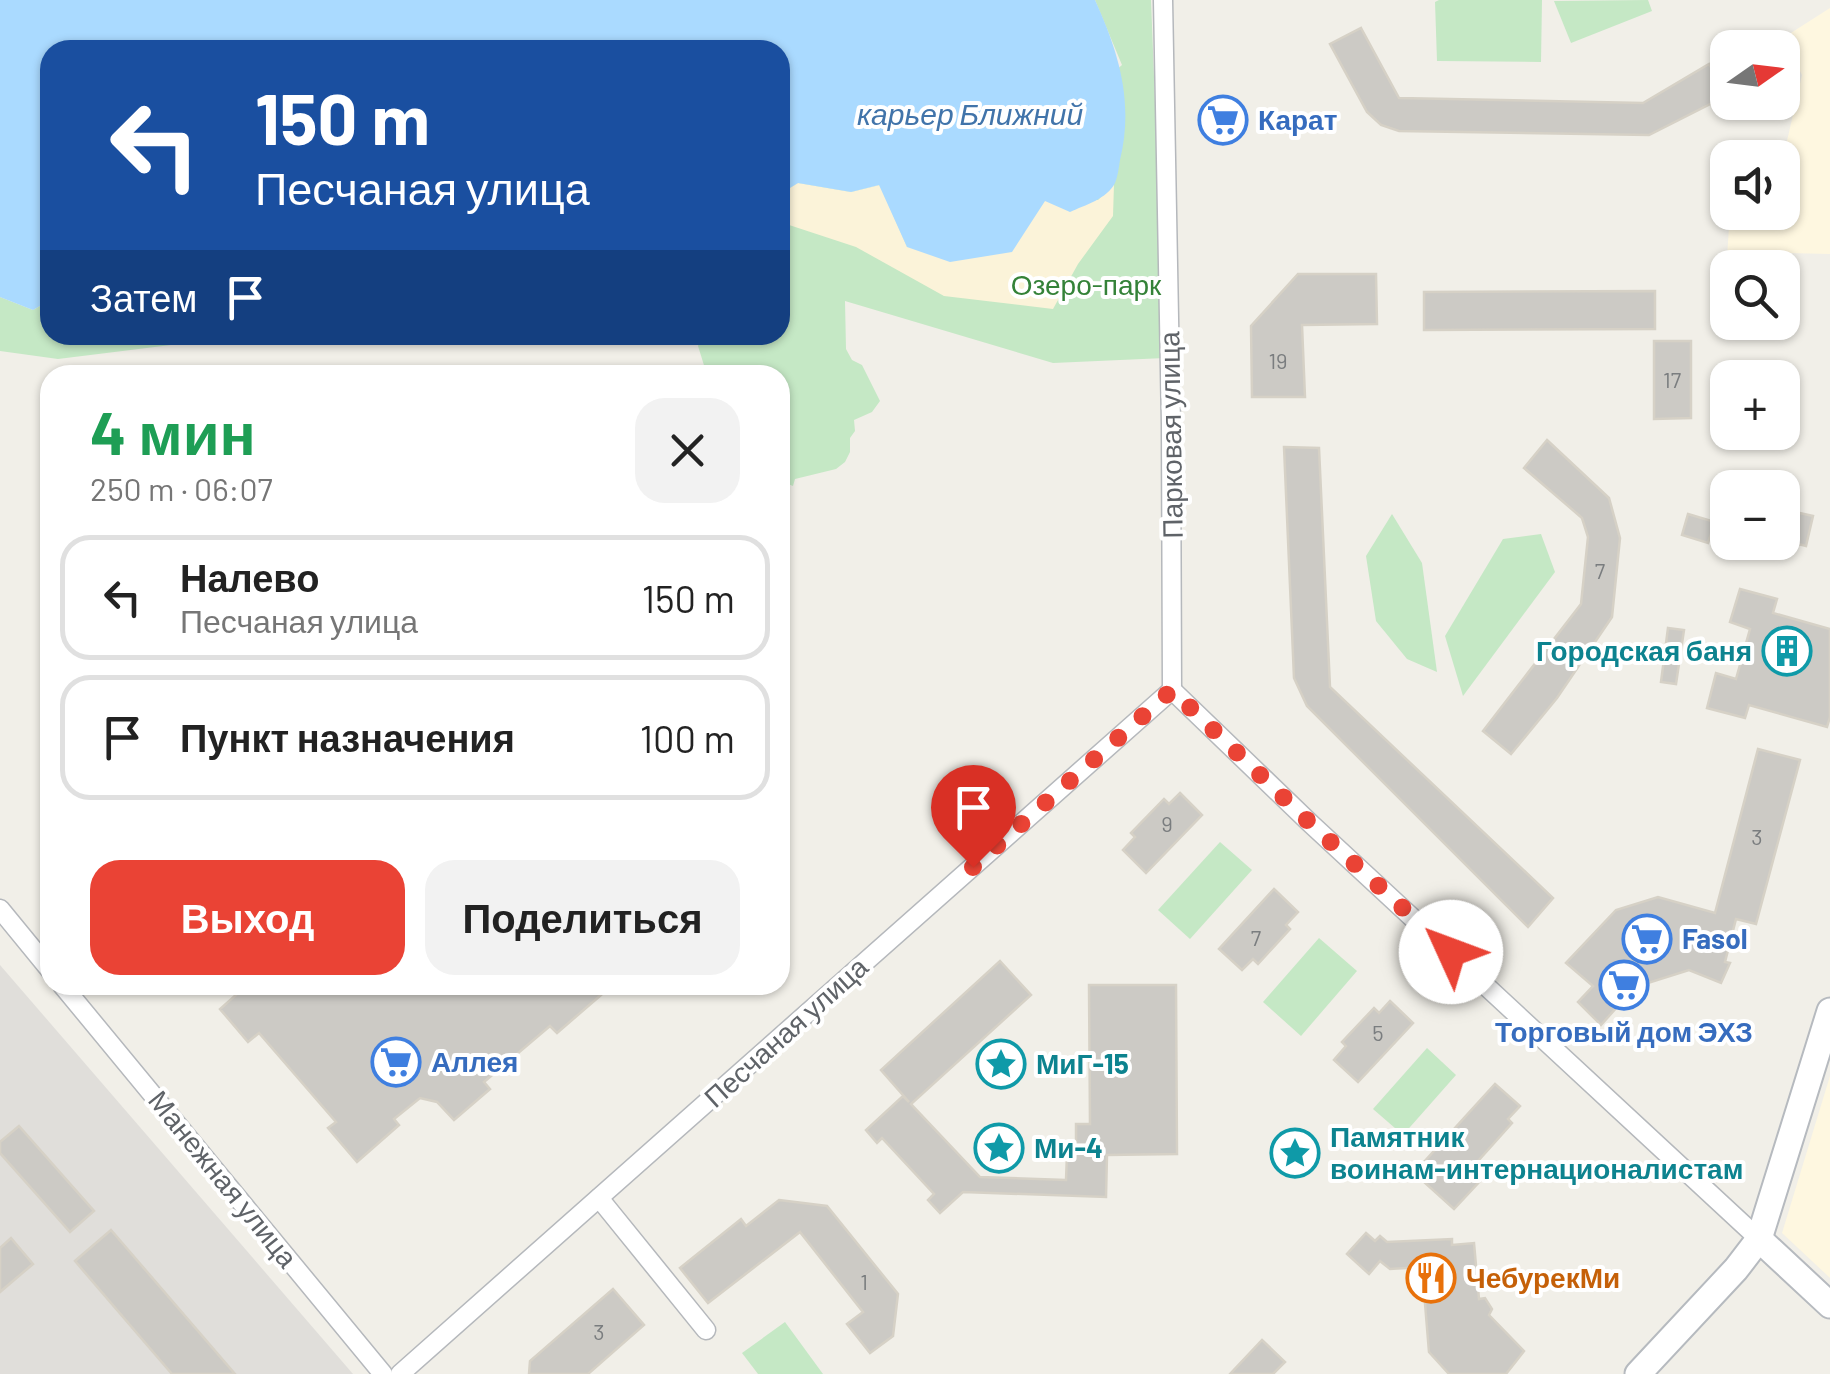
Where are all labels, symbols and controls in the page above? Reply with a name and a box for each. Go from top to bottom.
north arrow [1710,30,1800,120]
map controls [1710,30,1800,560]
text: 150 m [255,75,430,159]
icon: left [90,80,220,210]
supermarket icon: Карат [1197,94,1249,146]
water label: карьер Ближний [857,95,1083,131]
place label: Карат [1258,102,1337,136]
button: sound [1710,140,1800,230]
text: Песчаная улица [255,160,590,214]
button: search [1710,250,1800,340]
park label: Озеро-парк [1011,267,1162,301]
icon: arrive [218,270,273,325]
text: Затем [90,274,198,320]
street label: Парковая улица [1151,331,1189,539]
house number: 19 [1268,347,1288,373]
button: + [1710,360,1800,450]
house number: 17 [1663,366,1681,392]
text: 4 мин [90,395,256,467]
button: close [635,398,740,503]
text: 250 m · 06:07 [90,469,273,507]
button: − [1710,470,1800,560]
text: Налево [180,554,319,600]
house number: 7 [1595,557,1605,583]
icon: left [95,570,150,625]
text: 150 m [642,575,735,621]
text: Песчаная улица [180,601,418,639]
building icon: Городская баня [1761,625,1813,677]
place label: Городская баня [1536,633,1752,667]
icon: arrive [95,710,150,765]
text: Пункт назначения [180,714,515,760]
text: 100 m [640,715,735,761]
pin [931,765,1016,868]
icon: arrive [946,780,1001,835]
house number: 9 [1161,810,1173,836]
house number: 3 [1751,823,1763,849]
button: Выход [90,860,405,975]
button: Поделиться [425,860,740,975]
position arrow [1399,900,1503,1004]
supermarket icon: Fasol [1621,913,1673,965]
place label: Fasol [1682,921,1748,955]
house number: 7 [1251,924,1261,950]
street label: Песчаная улица [697,949,874,1114]
supermarket icon: Торговый дом ЭХЗ [1598,959,1650,1011]
place label: Торговый дом ЭХЗ [1495,1014,1753,1048]
house number: 5 [1372,1019,1384,1045]
supermarket icon: Аллея [370,1036,422,1088]
place icon: МиГ-15 [975,1038,1027,1090]
place label: Аллея [431,1044,518,1078]
place label: МиГ-15 [1036,1046,1129,1080]
street label: Манежная улица [142,1083,306,1274]
place label: Памятник воинам-интернационалистам [1330,1119,1743,1185]
place icon: Ми-4 [973,1122,1025,1174]
place icon: Памятник воинам-интернационалистам [1269,1127,1321,1179]
place label: Ми-4 [1034,1130,1103,1164]
restaurant icon: ЧебурекМи [1405,1252,1457,1304]
place label: ЧебурекМи [1466,1260,1620,1294]
house number: 1 [860,1268,868,1294]
house number: 3 [593,1318,605,1344]

